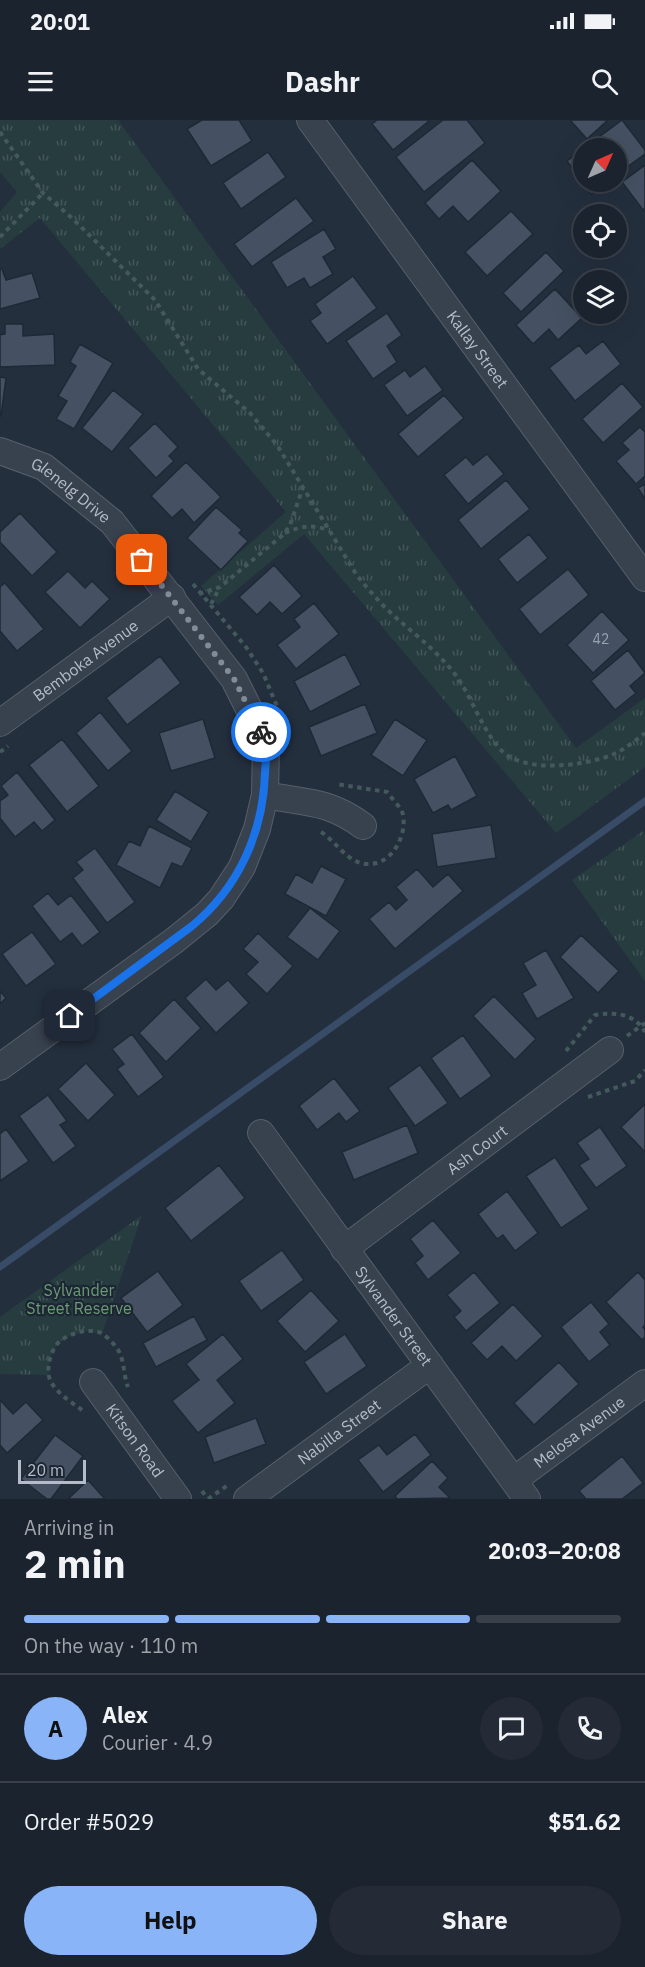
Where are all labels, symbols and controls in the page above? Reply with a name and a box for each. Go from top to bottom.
text: 20:01 [30,7,90,36]
text: Dashr [285,64,360,99]
icon: menu [24,65,57,98]
icon: search [588,65,621,98]
north arrow [573,138,627,192]
map controls [573,138,627,324]
button: locate [573,204,627,258]
button: layers [573,270,627,324]
street label: Kallay Street [443,306,513,392]
street label: Glenelg Drive [29,453,115,527]
pin [116,534,167,585]
icon: bag [125,543,158,576]
street label: Bemboka Avenue [29,615,142,706]
house number: 42 [593,630,609,648]
courier [231,702,291,762]
icon: bike [245,716,278,749]
pin [44,990,95,1041]
icon: home [53,999,86,1032]
street label: Ash Court [443,1120,511,1179]
street label: Sylvander Street [351,1262,437,1370]
park label: Sylvander Street Reserve [26,1280,132,1318]
street label: Melosa Avenue [529,1391,629,1472]
street label: Nabilla Street [294,1395,384,1469]
street label: Kitson Road [102,1399,169,1481]
scale bar [18,1457,86,1484]
text: 20 m [27,1460,64,1480]
text: Arriving in [24,1514,114,1541]
text: 20:03–20:08 [488,1536,621,1565]
text: 2 min [24,1538,126,1589]
text: On the way · 110 m [24,1632,198,1659]
button: chat [480,1697,543,1760]
button: phone [558,1697,621,1760]
text: Alex [102,1700,148,1729]
text: A [48,1714,63,1743]
text: Courier · 4.9 [102,1729,213,1756]
text: Order #5029 [24,1807,154,1836]
text: $51.62 [548,1807,621,1836]
button: Help [24,1886,317,1955]
button: Share [329,1886,621,1955]

